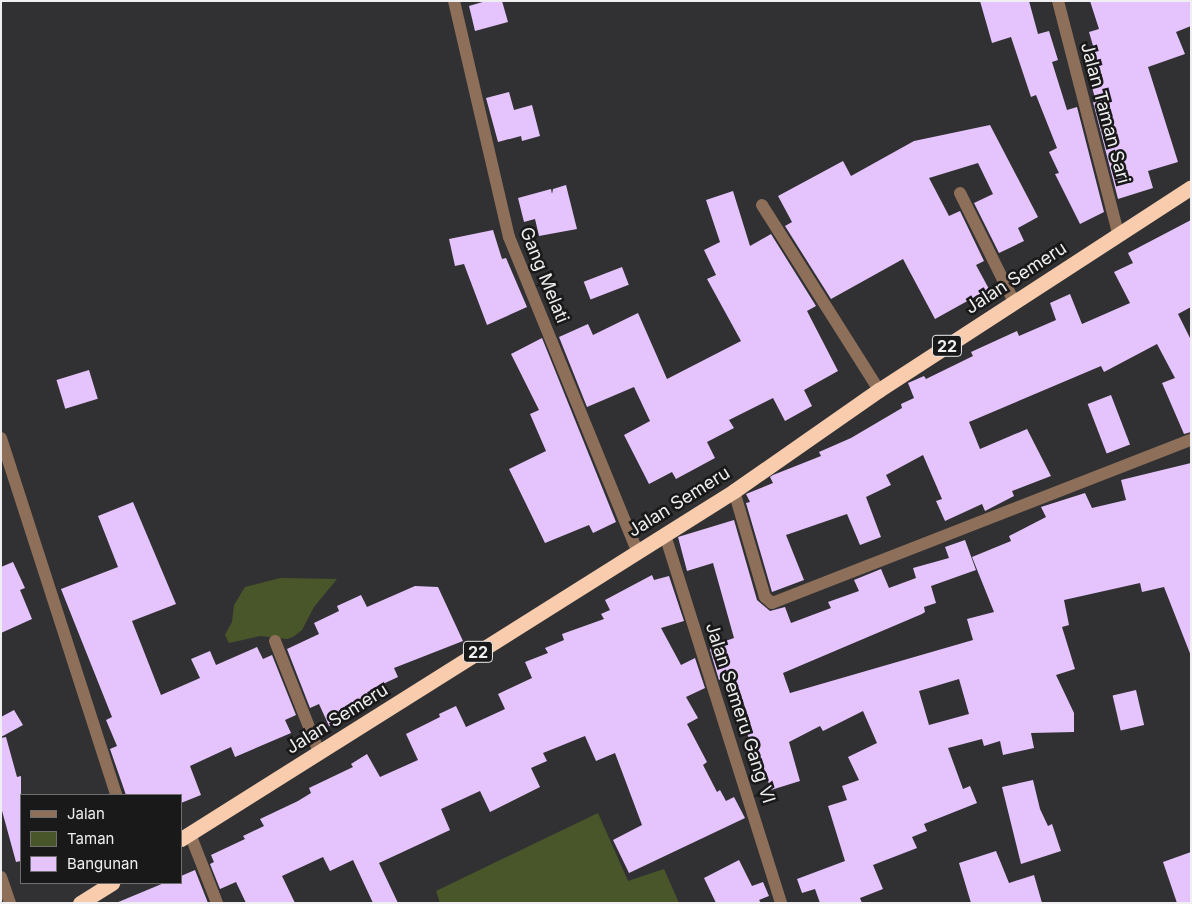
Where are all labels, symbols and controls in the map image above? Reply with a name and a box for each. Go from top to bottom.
street label: Jalan Taman Sari [1076,40,1134,186]
street label: Gang Melati [515,224,573,326]
street label: Jalan Semeru [961,237,1071,319]
road number: 22 [931,332,963,360]
street label: Jalan Semeru [624,462,734,542]
street label: Jalan Semeru Gang VI [701,620,779,806]
road number: 22 [462,638,494,666]
street label: Jalan Semeru [282,679,392,759]
legend [20,794,182,884]
text: Jalan [67,804,105,823]
text: Taman [67,829,114,848]
text: Bangunan [67,854,138,873]

